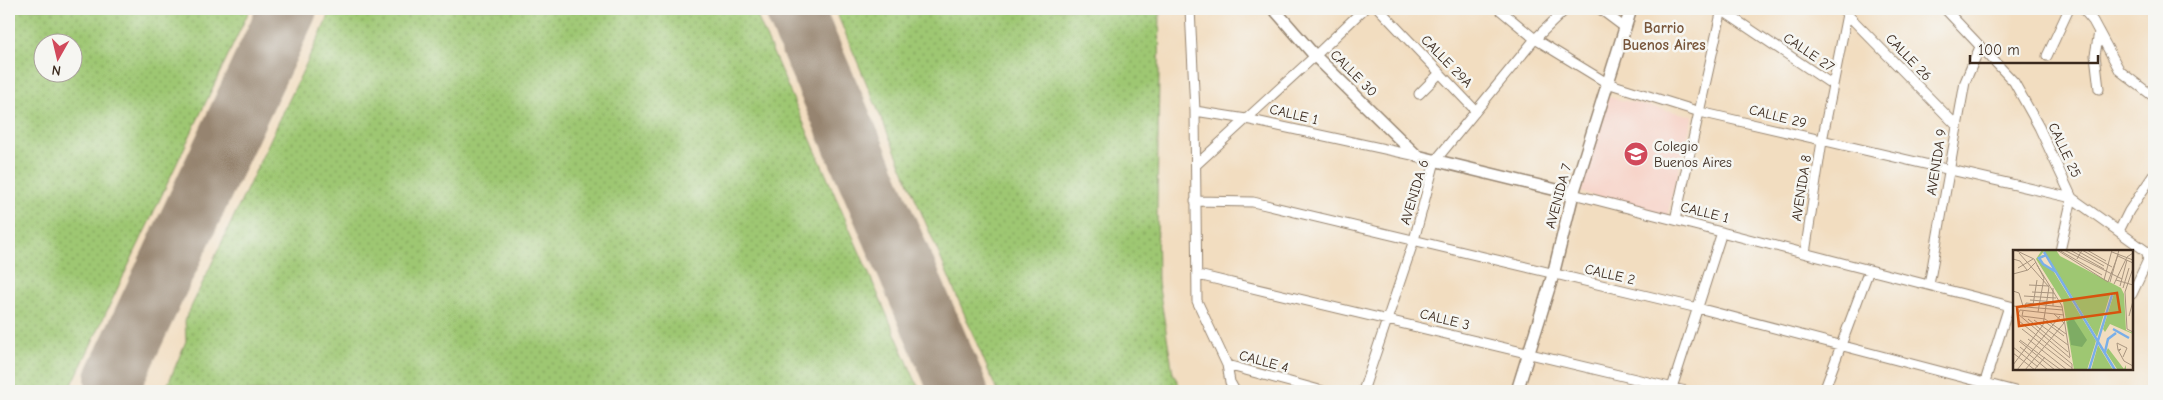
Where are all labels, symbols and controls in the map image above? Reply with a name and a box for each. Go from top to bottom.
district label: Barrio Buenos Aires [1622,19,1706,54]
street label: CALLE 27 [1780,29,1838,76]
street label: CALLE 26 [1882,30,1935,84]
street label: CALLE 29A [1417,31,1476,91]
north arrow [32,32,82,82]
scale bar [1970,32,2098,64]
text: 100 m [1978,41,2020,59]
street label: CALLE 30 [1327,46,1381,100]
text: N [51,61,62,79]
street label: CALLE 1 [1268,101,1320,128]
street label: CALLE 29 [1747,101,1808,132]
street label: CALLE 25 [2044,120,2085,180]
street label: AVENIDA 9 [1923,128,1950,197]
place label: Colegio Buenos Aires [1654,138,1732,171]
school or university icon: Colegio Buenos Aires [1623,141,1649,167]
street label: AVENIDA 8 [1788,154,1815,222]
street label: AVENIDA 6 [1397,157,1432,227]
street label: AVENIDA 7 [1542,161,1575,230]
street label: CALLE 1 [1679,198,1731,227]
inset map [2013,250,2133,370]
street label: CALLE 2 [1583,260,1637,289]
street label: CALLE 3 [1418,305,1472,334]
street label: CALLE 4 [1237,347,1291,376]

